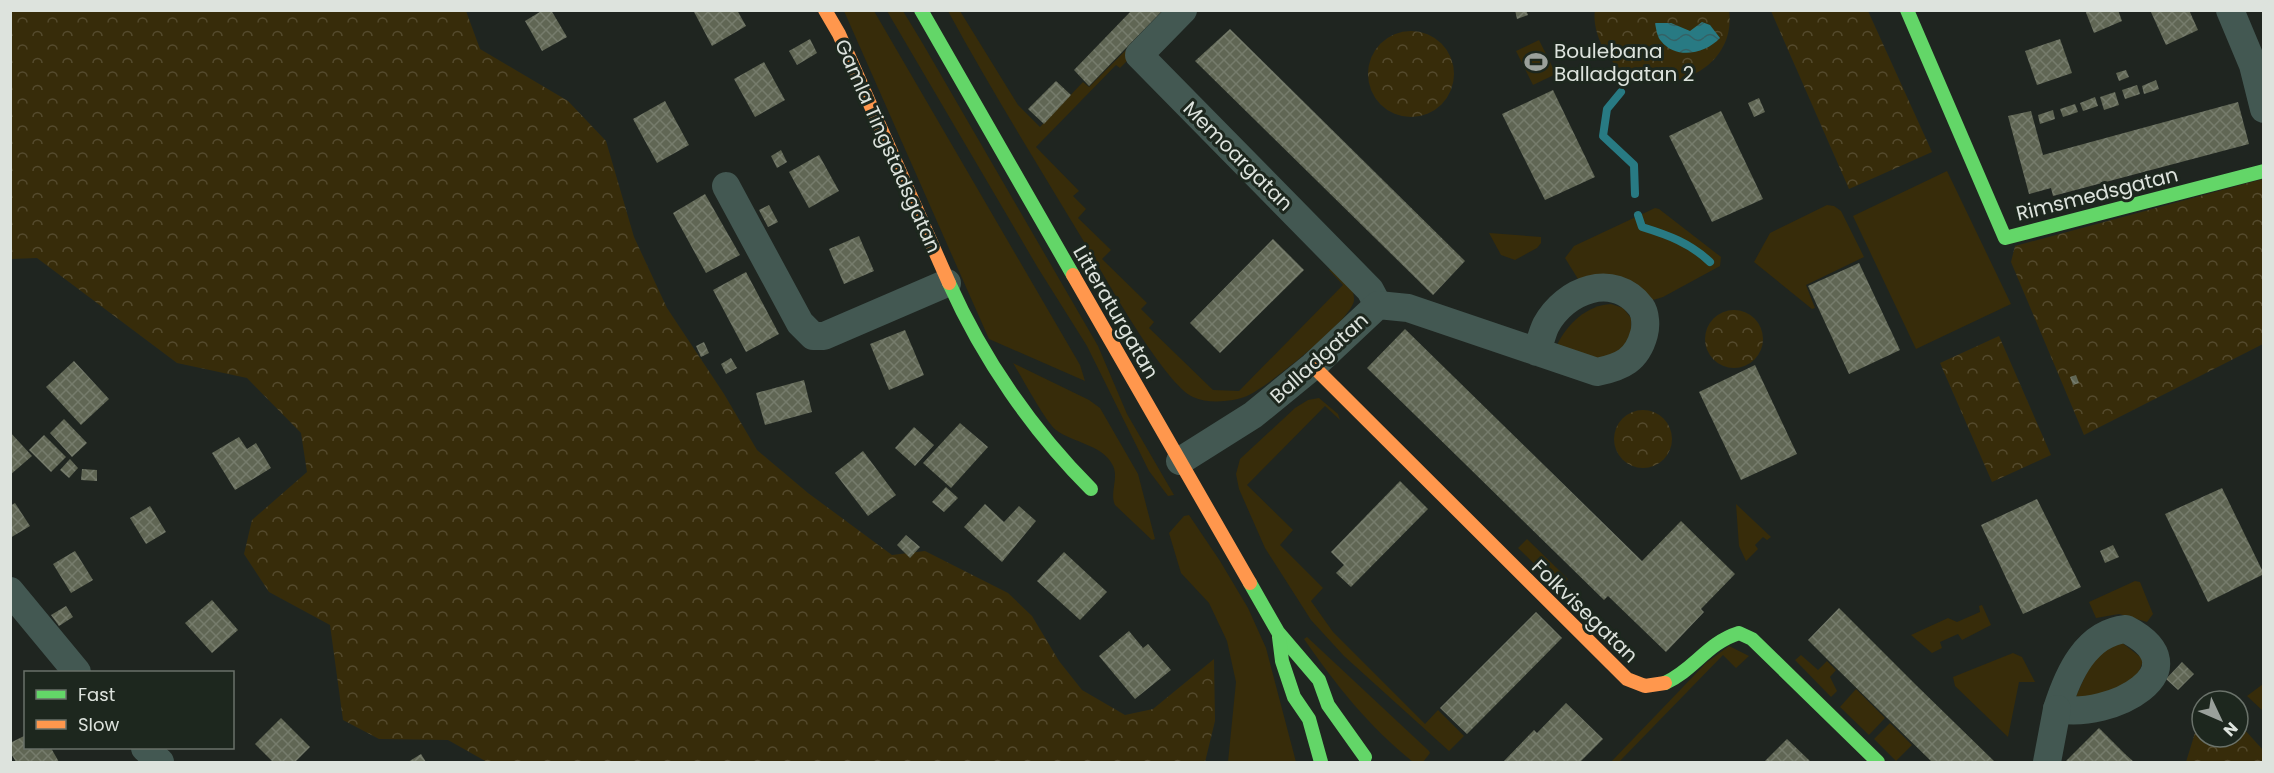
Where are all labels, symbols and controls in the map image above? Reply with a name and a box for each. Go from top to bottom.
street label: Gamla Tingstadsgatan [828,35,948,257]
place label: Boulebana Balladgatan 2 [1554,37,1694,88]
sports icon: Boulebana Balladgatan 2 [1523,49,1549,75]
street label: Memoargatan [1177,95,1299,217]
street label: Rimsmedsgatan [2013,160,2181,228]
street label: Litteraturgatan [1066,240,1166,384]
street label: Balladgatan [1264,306,1374,410]
street label: Folkvisegatan [1526,553,1644,669]
legend [24,671,234,749]
text: Fast [78,682,115,707]
north arrow [2190,689,2250,749]
text: Slow [78,712,120,737]
text: N [2218,717,2243,741]

